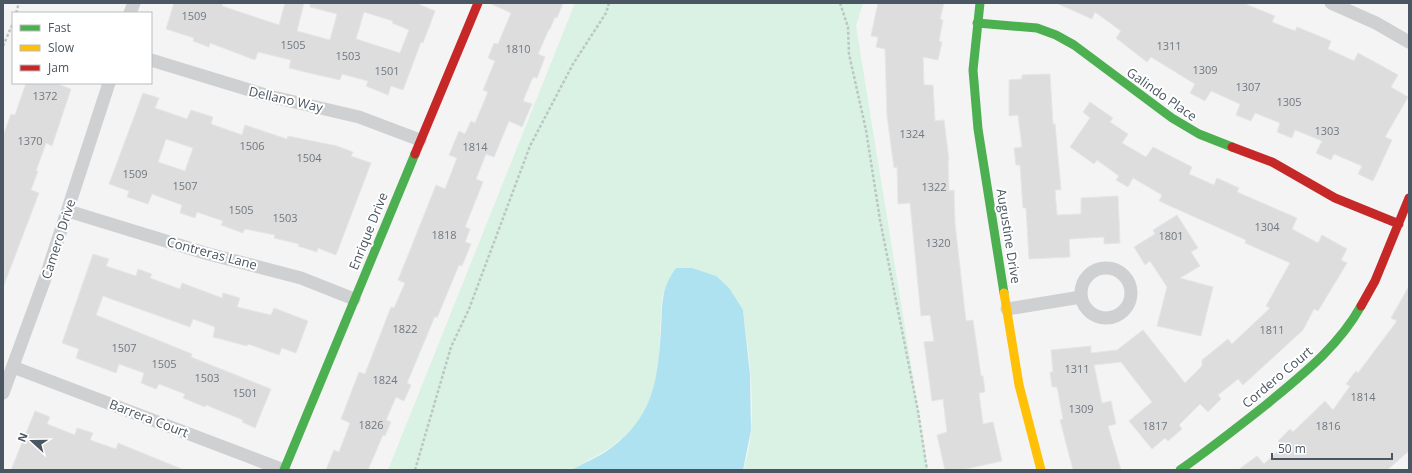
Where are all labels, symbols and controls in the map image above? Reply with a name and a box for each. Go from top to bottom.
house number: 1509 [181,8,207,23]
legend [12,12,152,84]
text: Fast [48,19,71,36]
house number: 1505 [280,37,306,52]
house number: 1311 [1156,38,1182,53]
text: Slow [48,39,75,56]
house number: 1810 [505,41,531,56]
house number: 1503 [335,48,361,63]
text: Jam [47,59,69,76]
house number: 1309 [1192,62,1218,77]
house number: 1501 [374,63,400,78]
street label: Galindo Place [1123,63,1201,125]
house number: 1307 [1235,79,1261,94]
street label: Dellano Way [247,82,325,116]
house number: 1372 [32,88,58,103]
house number: 1305 [1276,94,1302,109]
house number: 1303 [1314,123,1340,138]
house number: 1324 [899,126,925,141]
house number: 1370 [17,133,43,148]
house number: 1506 [239,138,265,153]
house number: 1814 [462,139,488,154]
house number: 1504 [296,150,322,165]
house number: 1509 [122,166,148,181]
house number: 1507 [172,178,198,193]
house number: 1322 [921,179,947,194]
street label: Augustine Drive [993,187,1025,285]
street label: Enrique Drive [344,190,392,272]
street label: Camero Drive [37,197,79,281]
house number: 1505 [228,202,254,217]
house number: 1503 [272,210,298,225]
house number: 1304 [1254,219,1280,234]
house number: 1818 [431,227,457,242]
house number: 1801 [1158,228,1184,243]
street label: Contreras Lane [165,232,259,274]
house number: 1320 [925,235,951,250]
house number: 1822 [392,321,418,336]
house number: 1811 [1259,322,1285,337]
house number: 1507 [111,340,137,355]
street label: Cordero Court [1238,342,1316,412]
house number: 1505 [151,356,177,371]
house number: 1311 [1064,361,1090,376]
house number: 1503 [194,370,220,385]
house number: 1824 [372,372,398,387]
house number: 1501 [232,385,258,400]
house number: 1814 [1350,389,1376,404]
street label: Barrera Court [107,395,191,441]
house number: 1309 [1068,401,1094,416]
house number: 1826 [358,417,384,432]
house number: 1817 [1142,418,1168,433]
house number: 1816 [1315,418,1341,433]
north arrow [12,421,52,461]
text: N [14,430,31,444]
scale bar [1272,435,1392,461]
text: 50 m [1278,440,1306,457]

